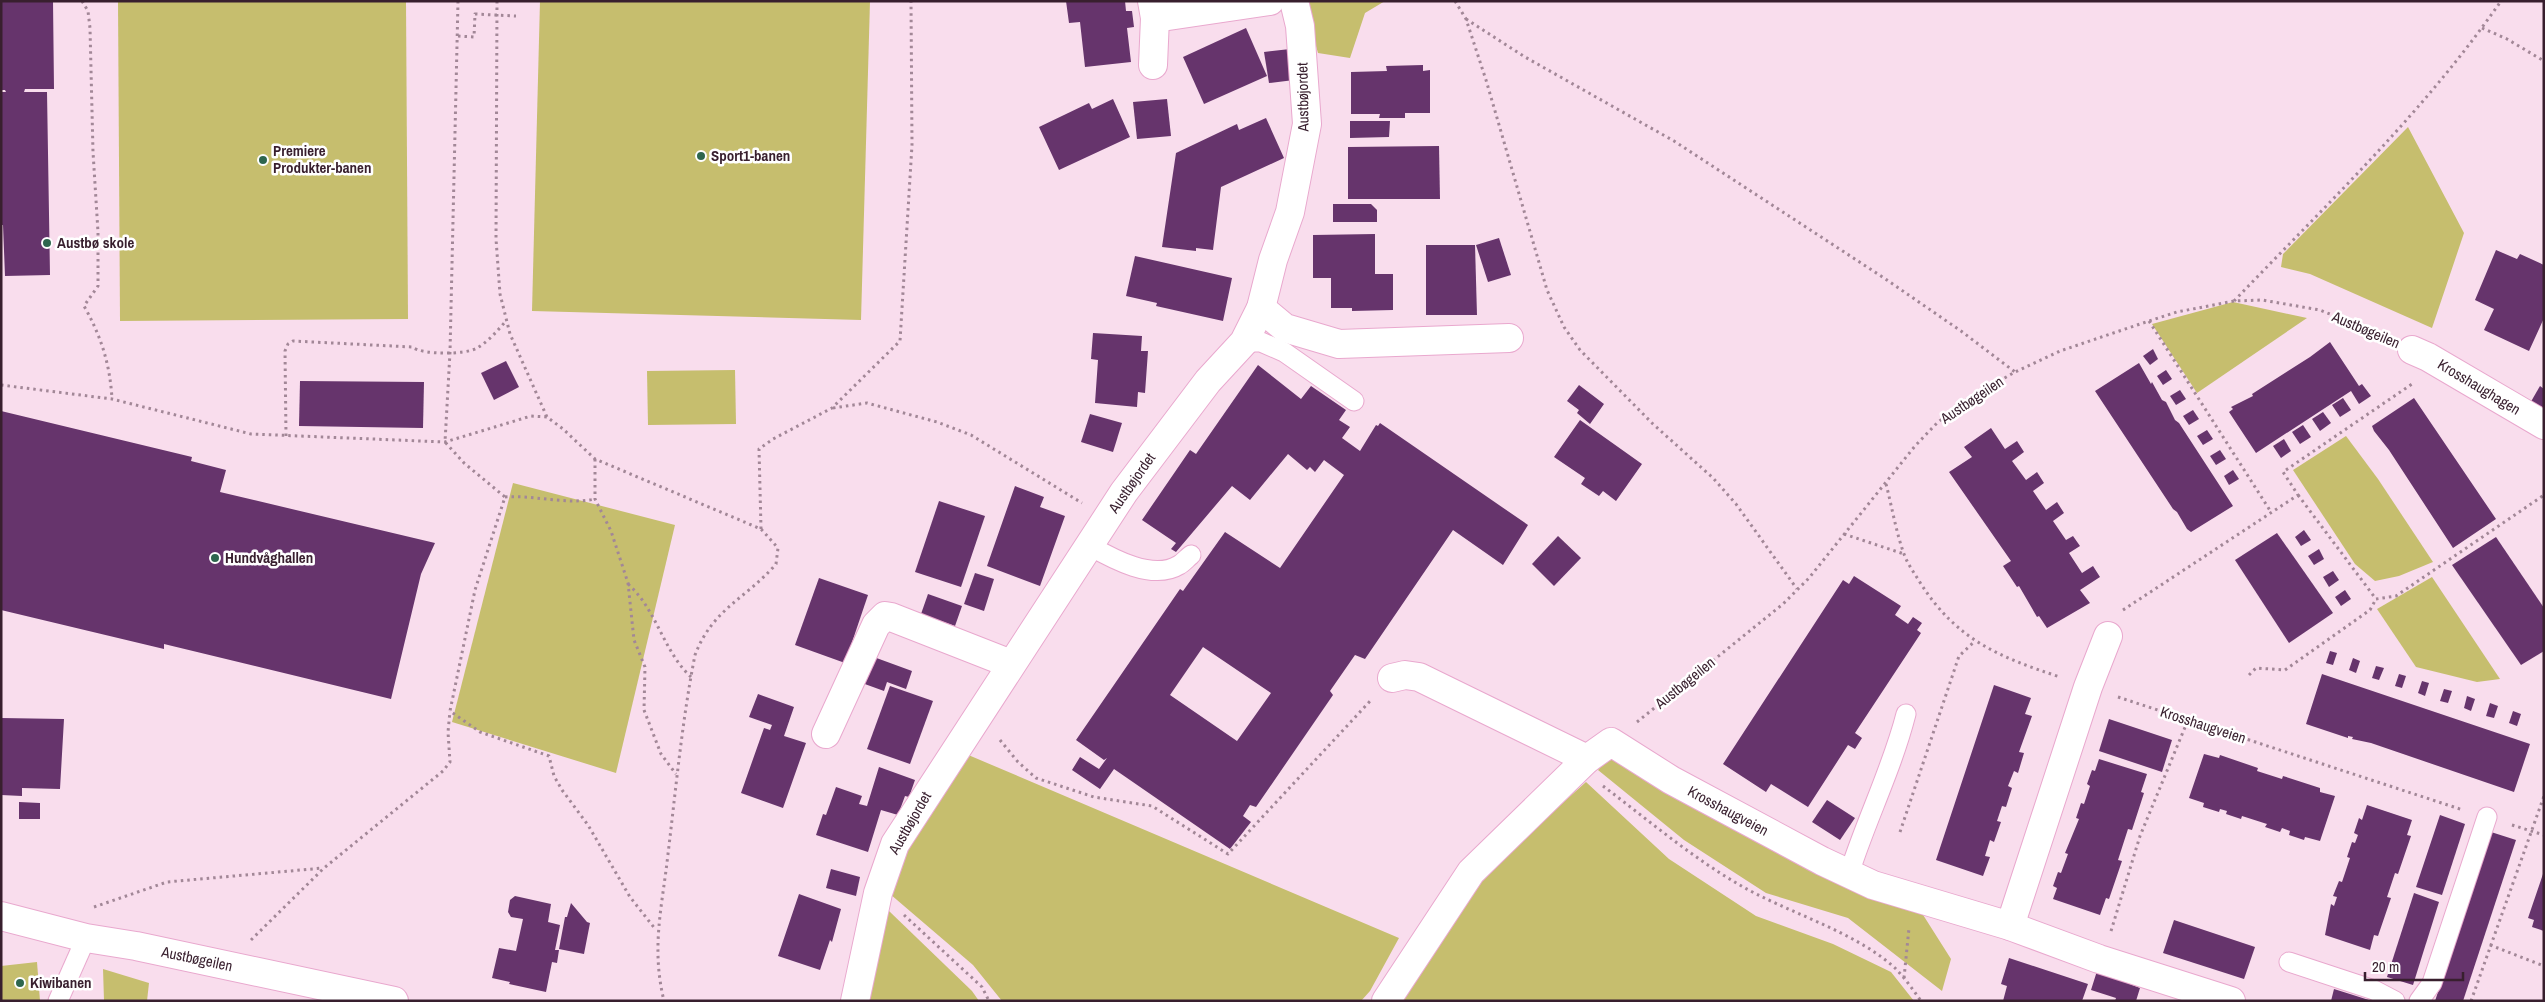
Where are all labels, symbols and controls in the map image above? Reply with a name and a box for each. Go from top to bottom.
street label: Austbøjordet [1291,62,1314,133]
place label: Premiere Produkter-banen [273,140,371,178]
place label: Sport1-banen [711,145,790,166]
marker: Sport1-banen [695,150,707,162]
marker: Premiere Produkter-banen [257,154,269,166]
place label: Austbø skole [57,232,134,253]
marker: Austbø skole [41,237,53,249]
street label: Austbøgeilen [2328,305,2403,353]
street label: Krosshaughagen [2434,354,2525,420]
street label: Austbøgeilen [1935,371,2007,429]
street label: Austbøjordet [1103,448,1160,518]
place label: Hundvåghallen [225,547,313,568]
marker: Hundvåghallen [209,552,221,564]
street label: Austbøgeilen [1649,652,1719,714]
street label: Krosshaugveien [2158,701,2249,748]
street label: Krosshaugveien [1684,780,1772,841]
street label: Austbøjordet [883,787,936,859]
street label: Austbøgeilen [159,941,234,976]
scale bar [2365,950,2462,982]
text: 20 m [2372,956,2399,977]
place label: Kiwibanen [30,972,92,993]
marker: Kiwibanen [14,977,26,989]

